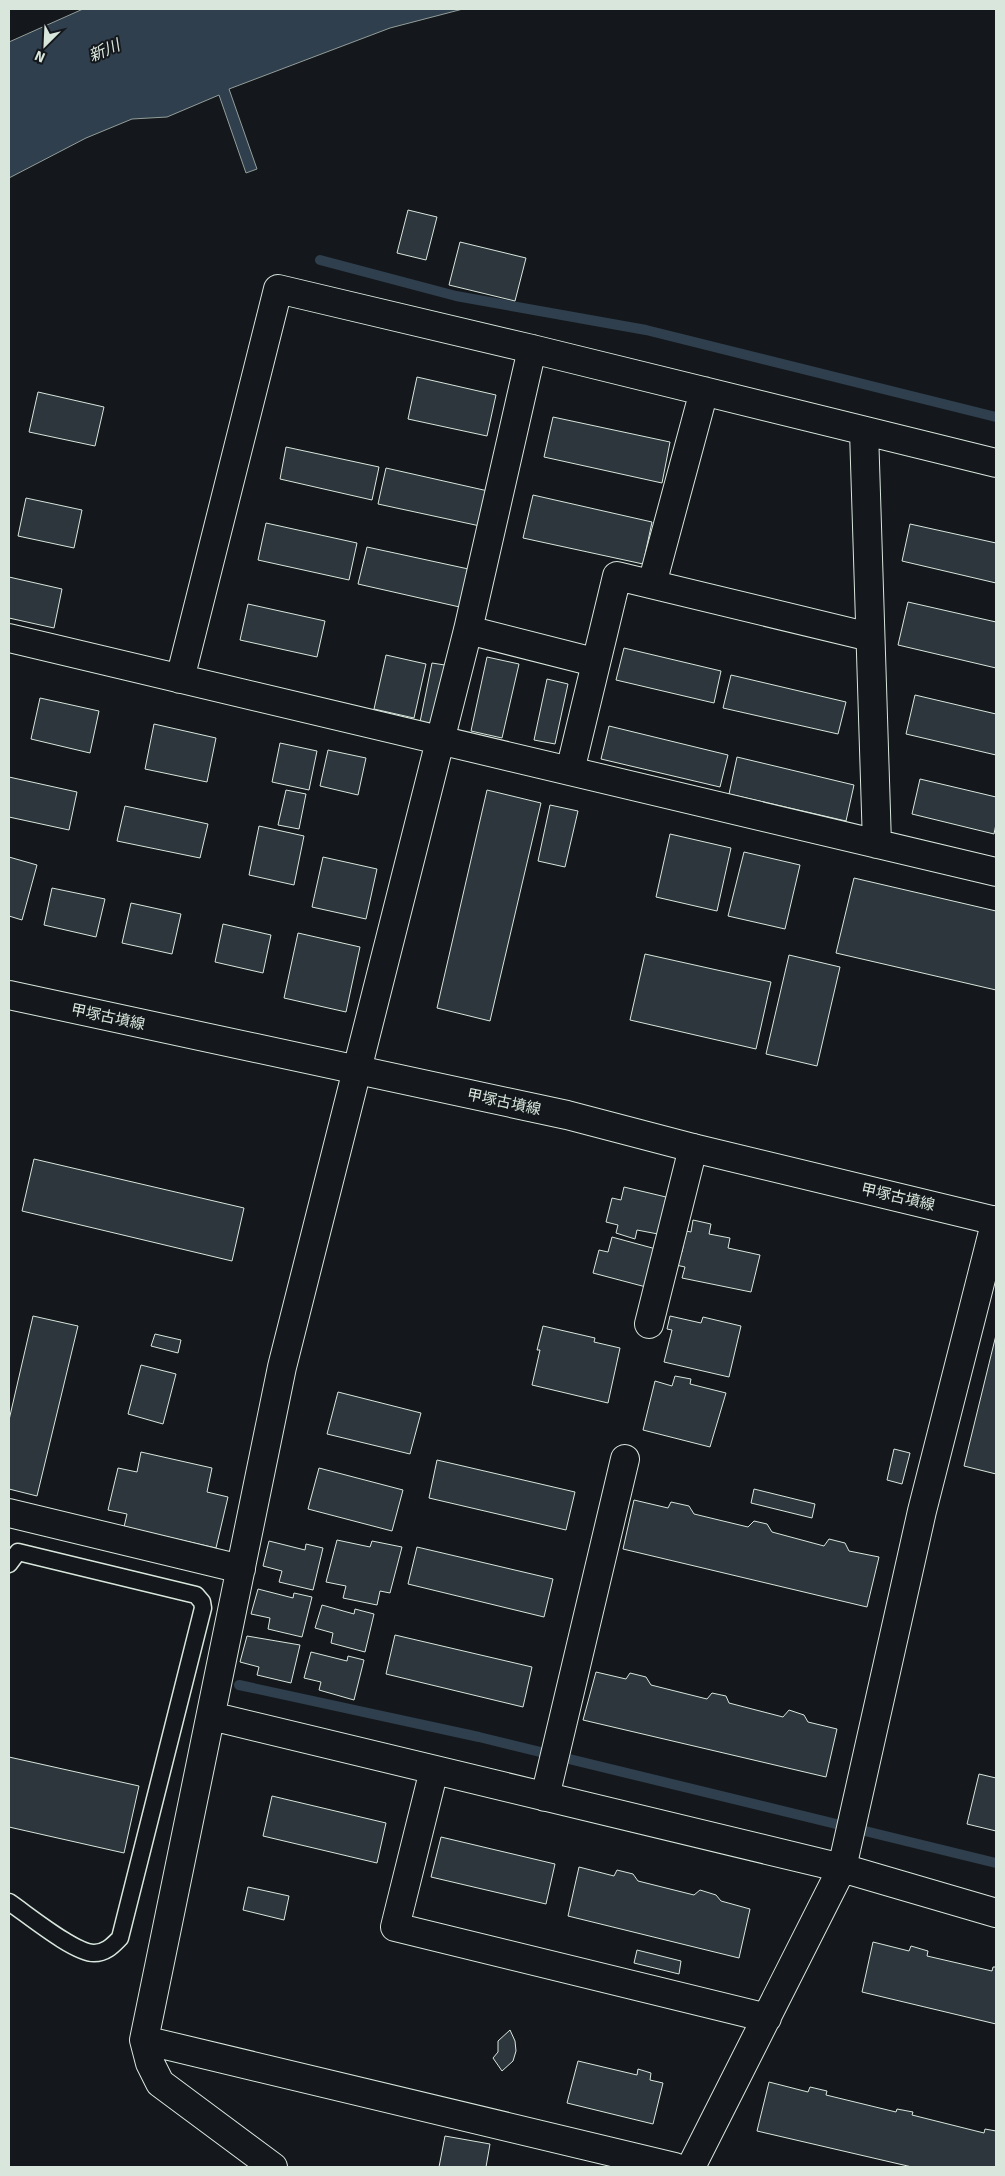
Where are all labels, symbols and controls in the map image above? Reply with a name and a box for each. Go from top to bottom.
north arrow [20,20,70,70]
water label: 新川 [86,35,125,66]
text: N [32,47,48,66]
street label: 甲塚古墳線 [69,1000,147,1034]
street label: 甲塚古墳線 [465,1085,543,1119]
street label: 甲塚古墳線 [859,1180,937,1214]

